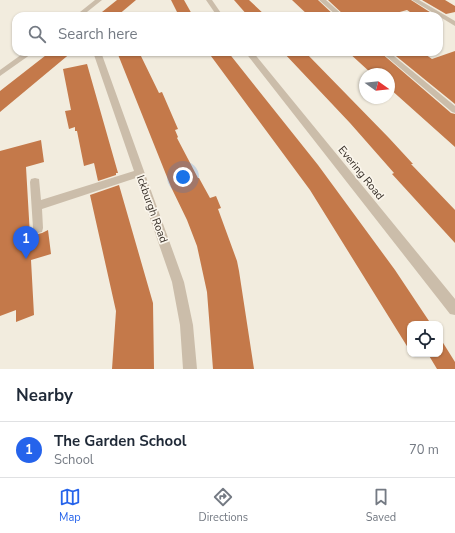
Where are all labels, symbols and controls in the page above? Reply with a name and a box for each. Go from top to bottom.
search box [12,12,443,56]
icon: search [26,23,48,45]
text: Search here [58,24,138,44]
north arrow [359,68,395,104]
street label: Evering Road [335,143,387,203]
your location [173,167,193,187]
street label: Ickburgh Road [133,173,171,245]
pin: 1 [13,226,39,259]
map controls [407,321,443,357]
button: locate [407,321,443,357]
text: Nearby [16,384,73,407]
text: The Garden School [54,431,187,451]
text: 1 [25,441,33,459]
text: 70 m [409,441,439,459]
text: School [54,451,94,469]
tab: Map [59,486,81,525]
tab: Directions [199,486,248,525]
tab: Saved [366,486,396,525]

